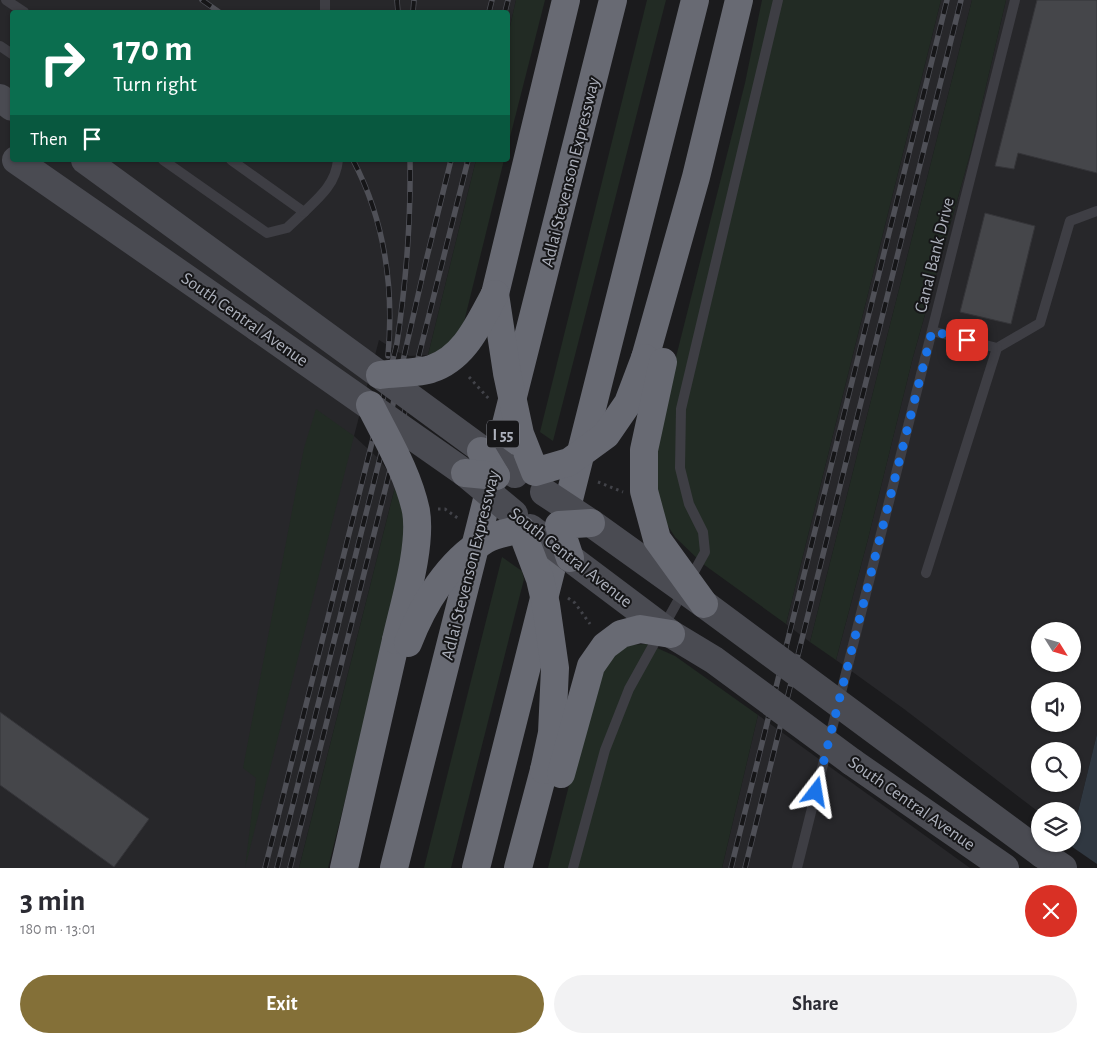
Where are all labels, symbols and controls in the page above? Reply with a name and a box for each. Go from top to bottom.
icon: right [30,30,95,95]
text: 170 m [113,32,193,67]
text: Turn right [113,73,197,95]
street label: Adlai Stevenson Expressway [539,75,603,269]
icon: arrive [78,125,106,153]
text: Then [30,130,68,149]
street label: Canal Bank Drive [912,196,958,315]
street label: South Central Avenue [178,269,311,370]
pin [946,319,988,361]
icon: arrive [953,326,981,354]
road number: I 55 [487,420,519,448]
street label: Adlai Stevenson Expressway [439,468,503,662]
street label: South Central Avenue [506,504,635,611]
north arrow [1031,622,1081,672]
map controls [1031,622,1081,852]
button: sound [1031,682,1081,732]
button: search [1031,742,1081,792]
street label: South Central Avenue [845,753,978,854]
position arrow [789,765,841,817]
button: layers [1031,802,1081,852]
button: close [1025,885,1077,937]
text: 3 min [20,886,85,916]
text: 180 m · 13:01 [20,921,96,937]
button: Exit [20,975,544,1033]
button: Share [554,975,1077,1033]

